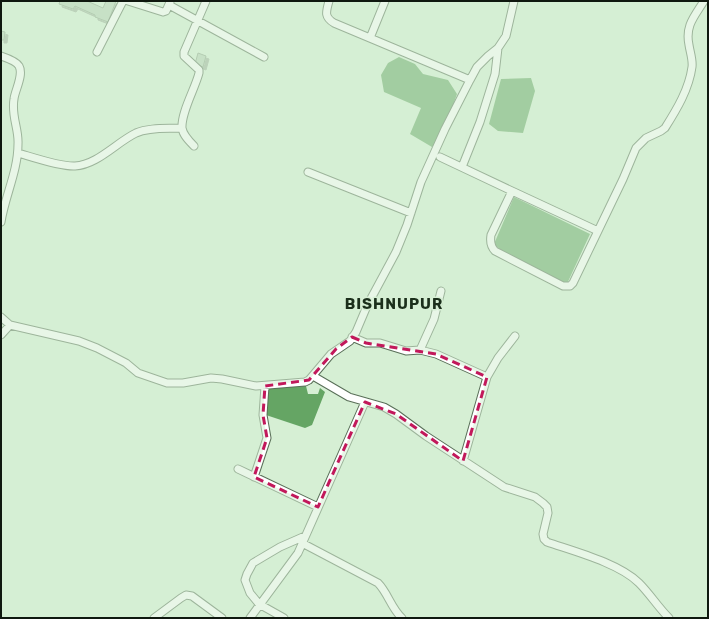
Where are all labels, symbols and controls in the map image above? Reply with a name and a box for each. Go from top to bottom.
district label: BISHNUPUR [345,295,443,313]

